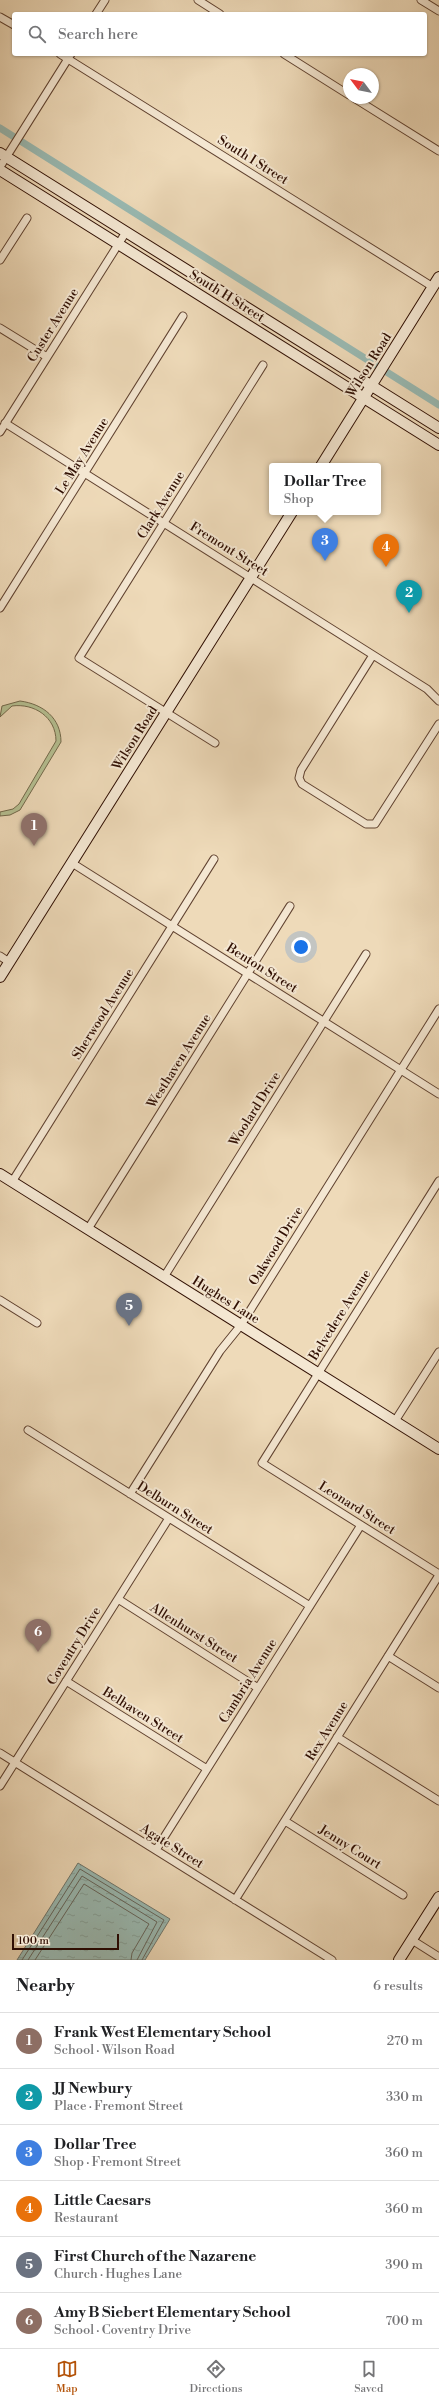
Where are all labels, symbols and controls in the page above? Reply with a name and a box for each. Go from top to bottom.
search box [12,12,427,56]
icon: search [26,23,48,45]
text: Search here [58,25,138,44]
north arrow [343,68,379,104]
street label: South I Street [215,132,292,188]
street label: South H Street [186,266,268,326]
street label: Custer Avenue [24,285,82,365]
street label: Wilson Road [342,329,395,401]
street label: Le May Avenue [52,414,112,497]
popup [269,463,381,515]
street label: Clark Avenue [134,468,188,542]
text: Dollar Tree [284,472,366,491]
text: Shop [284,491,314,507]
street label: Fremont Street [187,518,272,580]
pin: 3 [312,528,338,561]
pin: 4 [373,534,399,567]
pin: 2 [396,580,422,613]
street label: Wilson Road [108,702,161,774]
pin: 1 [21,813,47,846]
your location [291,937,311,957]
street label: Benton Street [223,939,301,996]
street label: Sherwood Avenue [69,965,138,1062]
street label: Westhaven Avenue [143,1010,215,1112]
street label: Woolard Drive [225,1069,284,1150]
street label: Oakwood Drive [245,1203,307,1288]
street label: Belvedere Avenue [305,1266,375,1364]
street label: Hughes Lane [189,1273,263,1327]
pin: 5 [116,1293,142,1326]
street label: Delburn Street [134,1478,216,1538]
street label: Leonard Street [316,1478,399,1538]
street label: Allenhurst Street [146,1599,241,1667]
street label: Coventry Drive [44,1604,105,1688]
pin: 6 [25,1619,51,1652]
street label: Cambria Avenue [216,1635,281,1726]
street label: Belhaven Street [99,1683,187,1746]
street label: Rex Avenue [302,1698,352,1764]
street label: Agate Street [137,1820,207,1872]
street label: Jenny Court [315,1821,385,1873]
scale bar [12,1932,119,1951]
text: 100 m [18,1934,49,1948]
text: Nearby [16,1975,75,1997]
text: 6 results [373,1978,423,1994]
text: Frank West Elementary School [54,2023,271,2042]
text: 1 [26,2033,32,2049]
text: 270 m [387,2033,423,2049]
text: School · Wilson Road [54,2042,175,2058]
text: JJ Newbury [54,2079,132,2098]
text: 2 [25,2089,33,2105]
text: 330 m [386,2089,423,2105]
text: Place · Fremont Street [54,2098,183,2114]
text: Dollar Tree [54,2135,137,2154]
text: 3 [25,2145,33,2161]
text: 360 m [385,2145,423,2161]
text: Shop · Fremont Street [54,2154,181,2170]
text: Little Caesars [54,2191,151,2210]
text: 4 [25,2201,33,2217]
text: 360 m [385,2201,423,2217]
text: Restaurant [54,2210,119,2226]
text: First Church of the Nazarene [54,2247,256,2266]
text: 5 [25,2257,33,2273]
text: 390 m [385,2257,423,2273]
text: Church · Hughes Lane [54,2266,182,2282]
text: Amy B Siebert Elementary School [54,2303,291,2322]
text: 6 [25,2313,33,2329]
text: 700 m [385,2313,423,2329]
text: School · Coventry Drive [54,2322,191,2338]
tab: Map [56,2358,78,2396]
tab: Directions [190,2358,243,2396]
tab: Saved [354,2358,383,2396]

